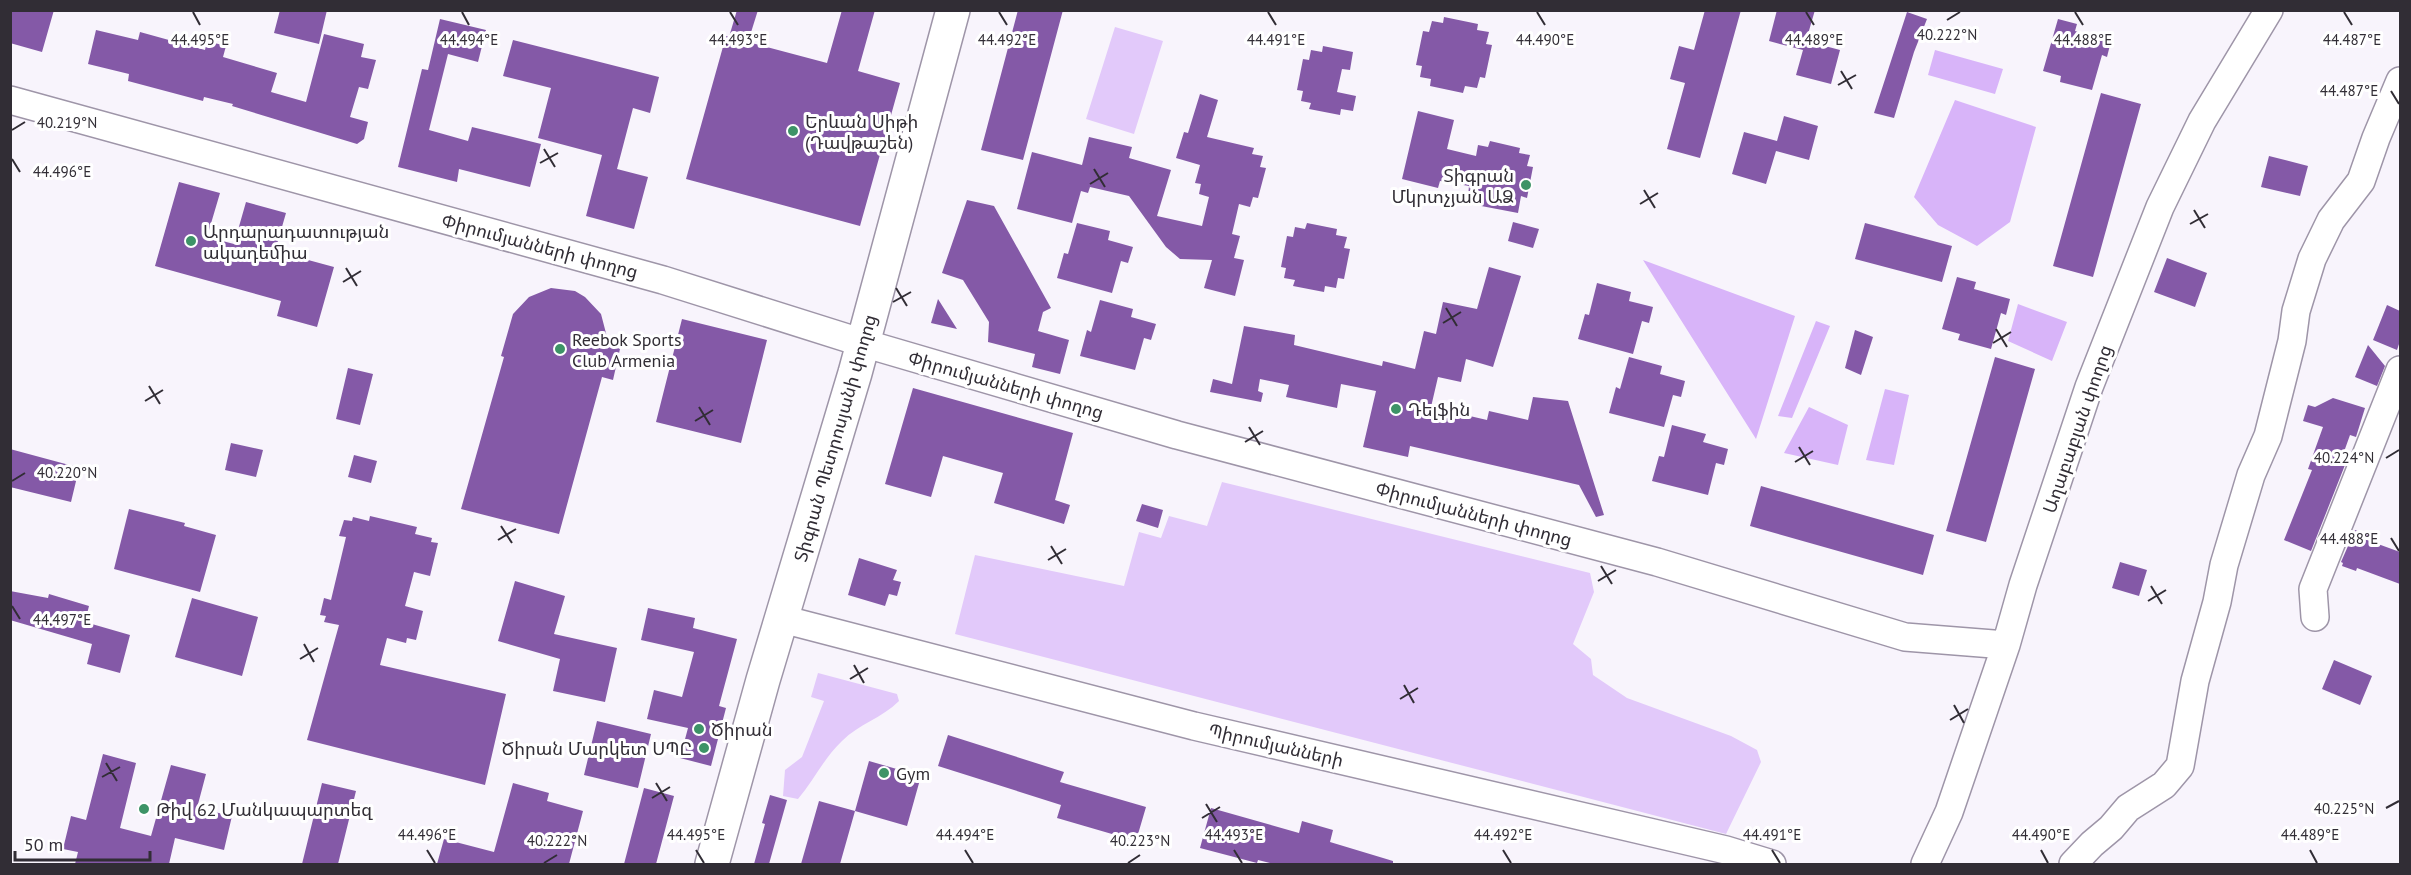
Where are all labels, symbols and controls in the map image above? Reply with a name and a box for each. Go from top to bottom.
text: 40.222°N [1917,25,1977,44]
text: 44.495°E [171,30,229,49]
text: 44.494°E [440,30,498,49]
text: 44.493°E [709,30,767,49]
text: 44.492°E [978,30,1036,49]
text: 44.491°E [1247,30,1305,49]
text: 44.490°E [1516,30,1574,49]
text: 44.489°E [1785,30,1843,49]
text: 44.488°E [2054,30,2112,49]
text: 44.487°E [2323,30,2381,49]
text: 44.487°E [2320,81,2378,100]
place label: Երևան Սիթի (Դավթաշեն) [805,110,918,154]
text: 40.219°N [37,113,97,132]
marker: Երևան Սիթի (Դավթաշեն) [786,124,800,138]
text: 44.496°E [33,162,91,181]
place label: Տիգրան Մկրտչյան ԱՁ [1392,164,1514,208]
marker: Տիգրան Մկրտչյան ԱՁ [1519,178,1533,192]
street label: Փիրումյանների փողոց [439,209,641,283]
place label: Արդարադատության ակադեմիա [203,220,389,264]
marker: Արդարադատության ակադեմիա [184,234,198,248]
street label: Տիգրան Պետրոսյանի փողոց [789,312,881,564]
place label: Reebok Sports Club Armenia [572,328,681,372]
marker: Reebok Sports Club Armenia [553,342,567,356]
street label: Աղաբաբյան փողոց [2037,342,2117,516]
street label: Փիրումյանների փողոց [906,346,1106,424]
place label: Դելֆին [1408,398,1470,421]
marker: Դելֆին [1389,402,1403,416]
text: 40.224°N [2314,448,2374,467]
text: 40.220°N [37,463,97,482]
street label: Փիրումյանների փողոց [1373,477,1575,551]
text: 44.488°E [2320,529,2378,548]
text: 44.497°E [33,610,91,629]
place label: Ծիրան [711,718,773,741]
street label: Պիրումյանների [1206,718,1346,772]
marker: Ծիրան [692,722,706,736]
place label: Ծիրան Մարկետ ՍՊԸ [501,737,692,760]
marker: Ծիրան Մարկետ ՍՊԸ [697,741,711,755]
place label: Gym [896,762,930,785]
marker: Gym [877,766,891,780]
place label: Թիվ 62 Մանկապարտեզ [156,798,373,821]
text: 40.225°N [2314,799,2374,818]
marker: Թիվ 62 Մանկապարտեզ [137,802,151,816]
scale bar [15,824,150,862]
text: 44.496°E [398,825,456,844]
text: 44.495°E [667,825,725,844]
text: 44.494°E [936,825,994,844]
text: 44.493°E [1205,825,1263,844]
text: 44.492°E [1474,825,1532,844]
text: 44.491°E [1743,825,1801,844]
text: 44.490°E [2012,825,2070,844]
text: 44.489°E [2281,825,2339,844]
text: 40.222°N [527,831,587,850]
text: 40.223°N [1110,831,1170,850]
text: 50 m [24,833,63,856]

